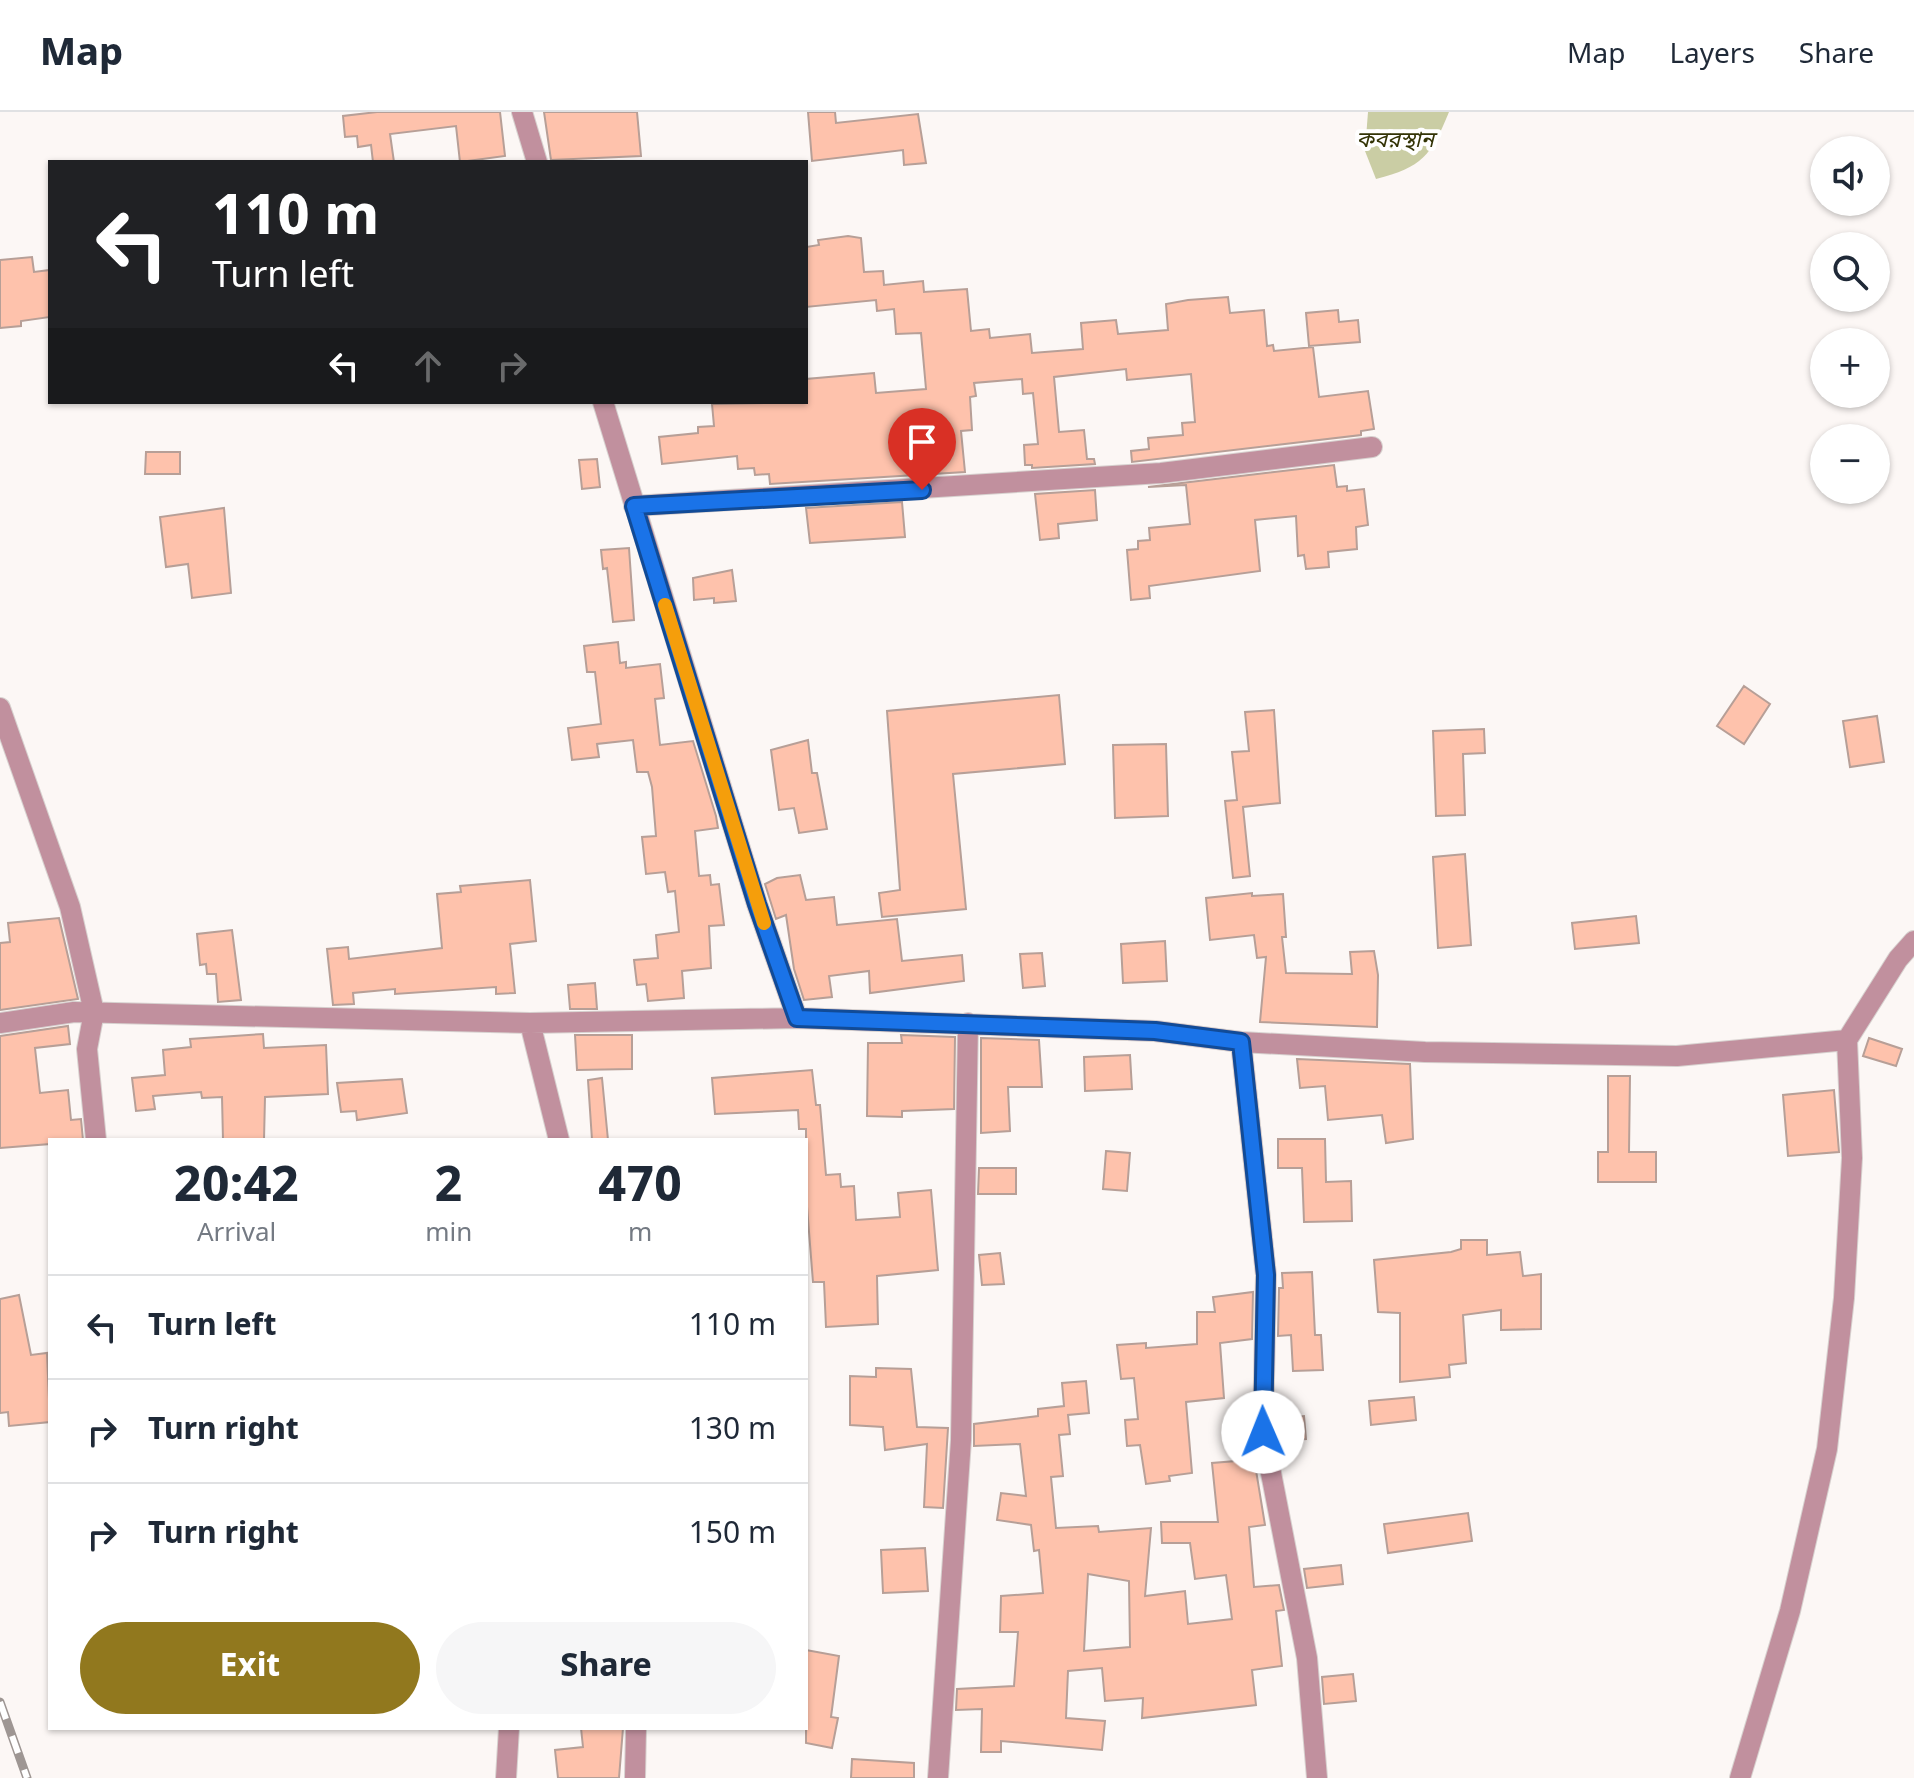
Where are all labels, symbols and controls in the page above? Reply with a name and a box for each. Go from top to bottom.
text: Map [40,30,123,81]
text: Map [1567,37,1625,74]
text: Layers [1669,37,1755,74]
text: Share [1799,37,1874,74]
park label: কবরস্থান [1356,127,1438,156]
map controls [1810,136,1890,504]
button: sound [1810,136,1890,216]
text: 110 m [212,183,379,257]
icon: left [80,192,184,296]
button: search [1810,232,1890,312]
text: Turn left [212,254,354,302]
button: + [1810,328,1890,408]
icon: left [322,344,366,388]
icon: ahead [406,344,450,388]
icon: right [490,344,534,388]
pin [888,408,956,490]
icon: arrive [900,420,944,464]
button: − [1810,424,1890,504]
text: 20:42 [174,1157,299,1221]
text: 2 [435,1157,463,1221]
text: 470 [598,1157,682,1221]
text: Arrival [197,1217,276,1252]
text: min [425,1217,472,1252]
text: m [628,1217,652,1252]
icon: left [80,1305,124,1349]
text: Turn left [148,1307,276,1347]
text: 110 m [689,1307,776,1347]
position arrow [1221,1390,1305,1474]
icon: right [80,1409,124,1453]
text: Turn right [148,1411,299,1451]
text: 130 m [689,1411,776,1451]
icon: right [80,1513,124,1557]
text: Turn right [148,1515,299,1555]
text: 150 m [689,1515,776,1555]
button: Exit [80,1622,420,1714]
button: Share [436,1622,776,1714]

